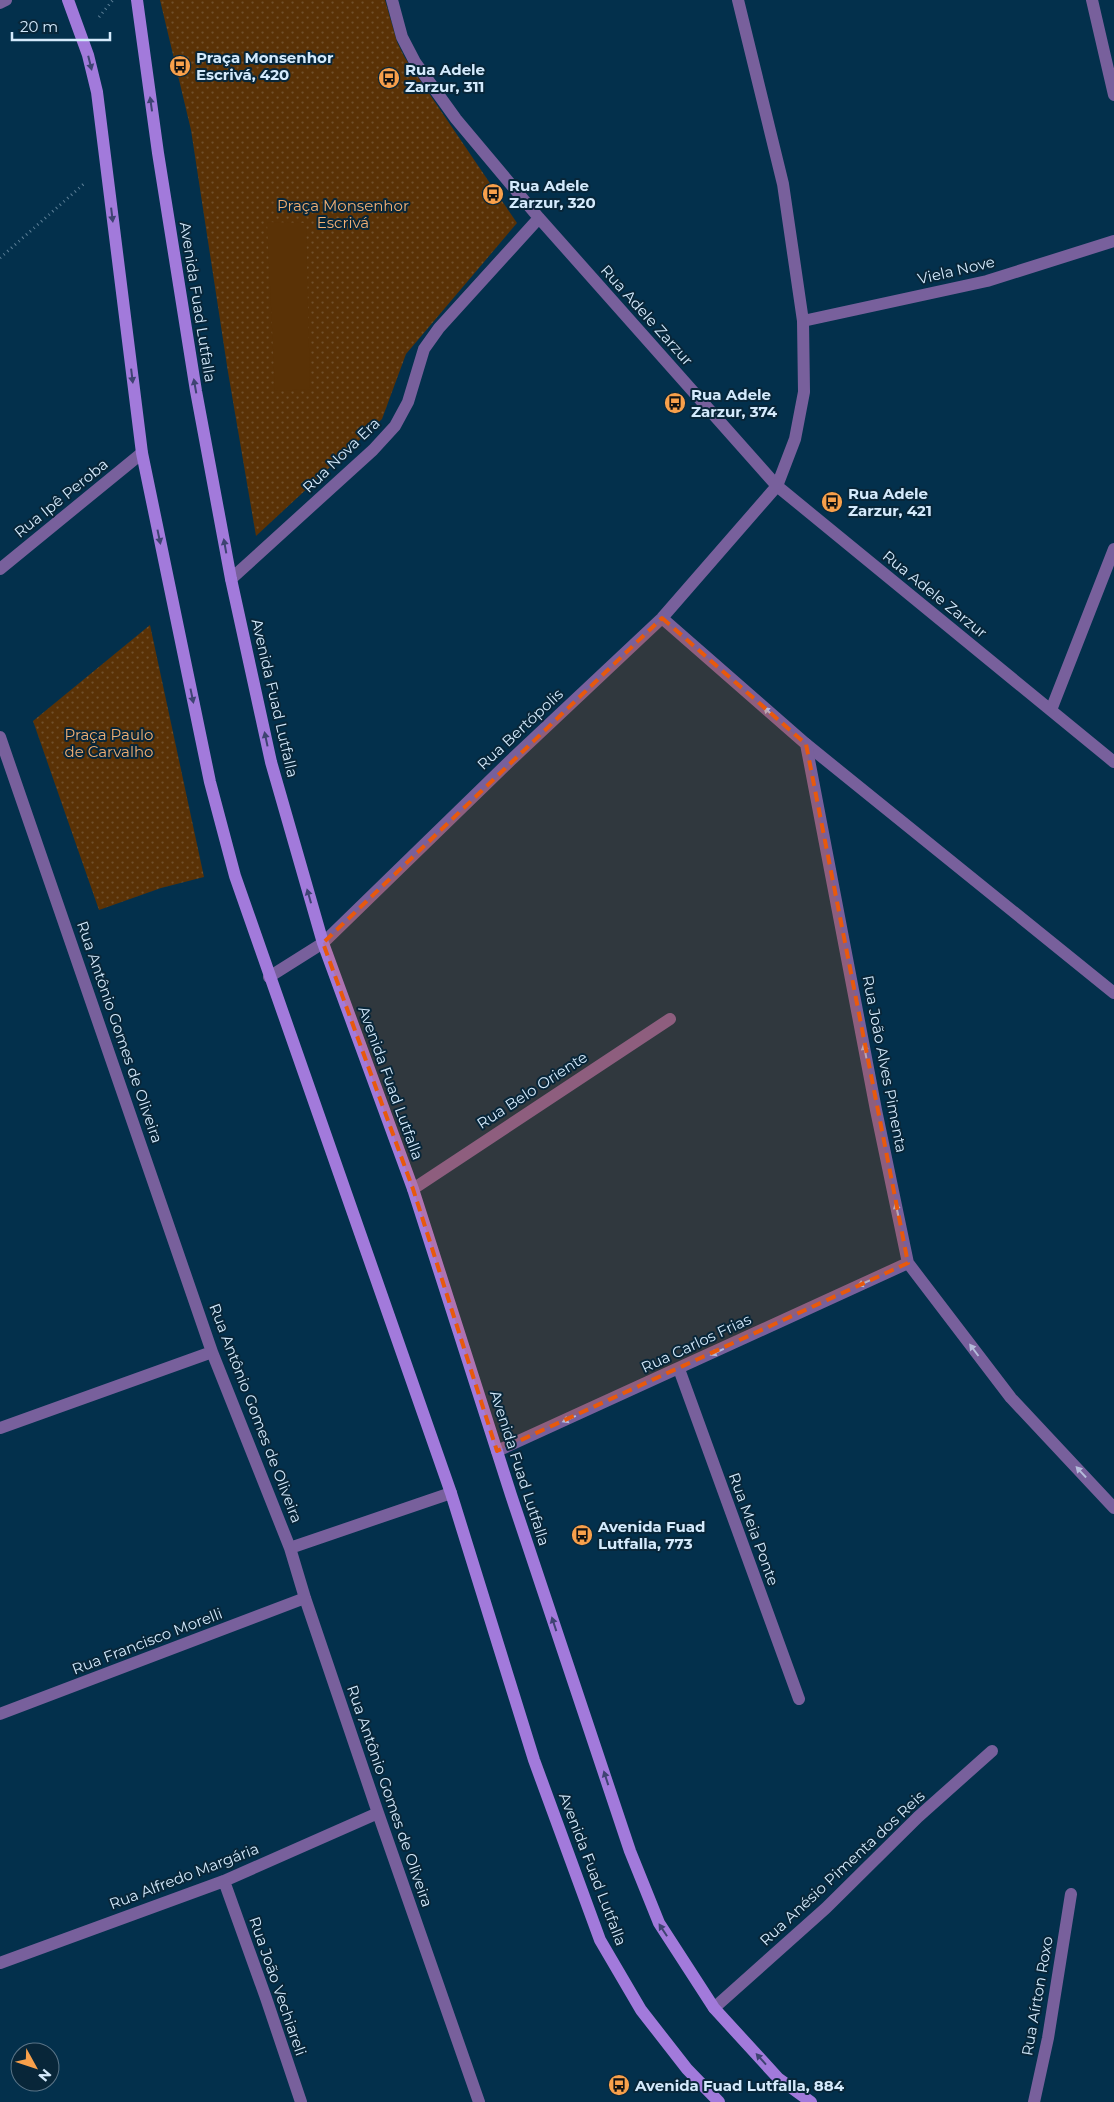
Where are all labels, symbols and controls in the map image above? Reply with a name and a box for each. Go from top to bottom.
scale bar [12,10,110,42]
text: 20 m [20,17,58,36]
place label: Praça Monsenhor Escrivá, 420 [196,48,334,84]
bus stop icon: Praça Monsenhor Escrivá, 420 [168,54,192,78]
one-way arrow [86,55,94,70]
place label: Rua Adele Zarzur, 311 [405,60,485,96]
bus stop icon: Rua Adele Zarzur, 311 [377,66,401,90]
one-way arrow [147,96,155,112]
place label: Rua Adele Zarzur, 320 [509,176,596,212]
bus stop icon: Rua Adele Zarzur, 320 [481,182,505,206]
park label: Praça Monsenhor Escrivá [277,196,409,232]
one-way arrow [108,208,116,224]
street label: Avenida Fuad Lutfalla [176,220,220,384]
street label: Viela Nove [916,252,996,288]
street label: Rua Adele Zarzur [597,261,697,369]
one-way arrow [129,369,137,385]
one-way arrow [191,378,199,394]
place label: Rua Adele Zarzur, 374 [691,385,778,421]
bus stop icon: Rua Adele Zarzur, 374 [663,391,687,415]
street label: Rua Nova Era [298,413,384,497]
street label: Rua Ipê Peroba [10,454,112,542]
place label: Rua Adele Zarzur, 421 [848,484,932,520]
bus stop icon: Rua Adele Zarzur, 421 [820,490,844,514]
one-way arrow [156,529,164,545]
one-way arrow [220,538,228,554]
street label: Rua Adele Zarzur [879,546,991,642]
street label: Avenida Fuad Lutfalla [247,617,303,779]
street label: Rua Bertópolis [473,684,567,774]
one-way arrow [188,688,196,703]
one-way arrow [764,706,776,718]
park label: Praça Paulo de Carvalho [64,725,154,761]
one-way arrow [262,732,270,747]
one-way arrow [305,888,313,903]
street label: Rua Antônio Gomes de Oliveira [73,918,167,1146]
street label: Rua João Alves Pimenta [858,974,912,1154]
street label: Avenida Fuad Lutfalla [354,1003,428,1163]
one-way arrow [861,1043,869,1059]
street label: Rua Belo Oriente [473,1047,591,1133]
one-way arrow [893,1202,901,1218]
one-way arrow [857,1280,871,1288]
street label: Rua Antônio Gomes de Oliveira [205,1301,307,1525]
street label: Rua Carlos Frias [638,1309,754,1377]
one-way arrow [969,1343,979,1357]
one-way arrow [710,1348,724,1356]
street label: Avenida Fuad Lutfalla [486,1388,554,1548]
one-way arrow [562,1415,576,1423]
one-way arrow [1075,1466,1087,1478]
street label: Rua Meia Ponte [725,1470,783,1588]
place label: Avenida Fuad Lutfalla, 773 [597,1517,705,1553]
bus stop icon: Avenida Fuad Lutfalla, 773 [570,1523,594,1547]
street label: Rua Francisco Morelli [69,1604,225,1678]
one-way arrow [550,1616,558,1631]
street label: Rua Antônio Gomes de Oliveira [343,1682,437,1910]
one-way arrow [601,1771,609,1786]
street label: Rua Anésio Pimenta dos Reis [755,1786,929,1950]
street label: Avenida Fuad Lutfalla [555,1790,631,1948]
street label: Rua Alfredo Margária [106,1839,262,1913]
street label: Rua João Vechiareli [245,1914,311,2058]
one-way arrow [658,1923,668,1937]
street label: Rua Aírton Roxo [1017,1935,1057,2057]
north arrow [10,2042,60,2092]
one-way arrow [755,2054,767,2066]
text: N [34,2065,55,2085]
bus stop icon: Avenida Fuad Lutfalla, 884 [607,2073,631,2097]
place label: Avenida Fuad Lutfalla, 884 [634,2076,845,2095]

